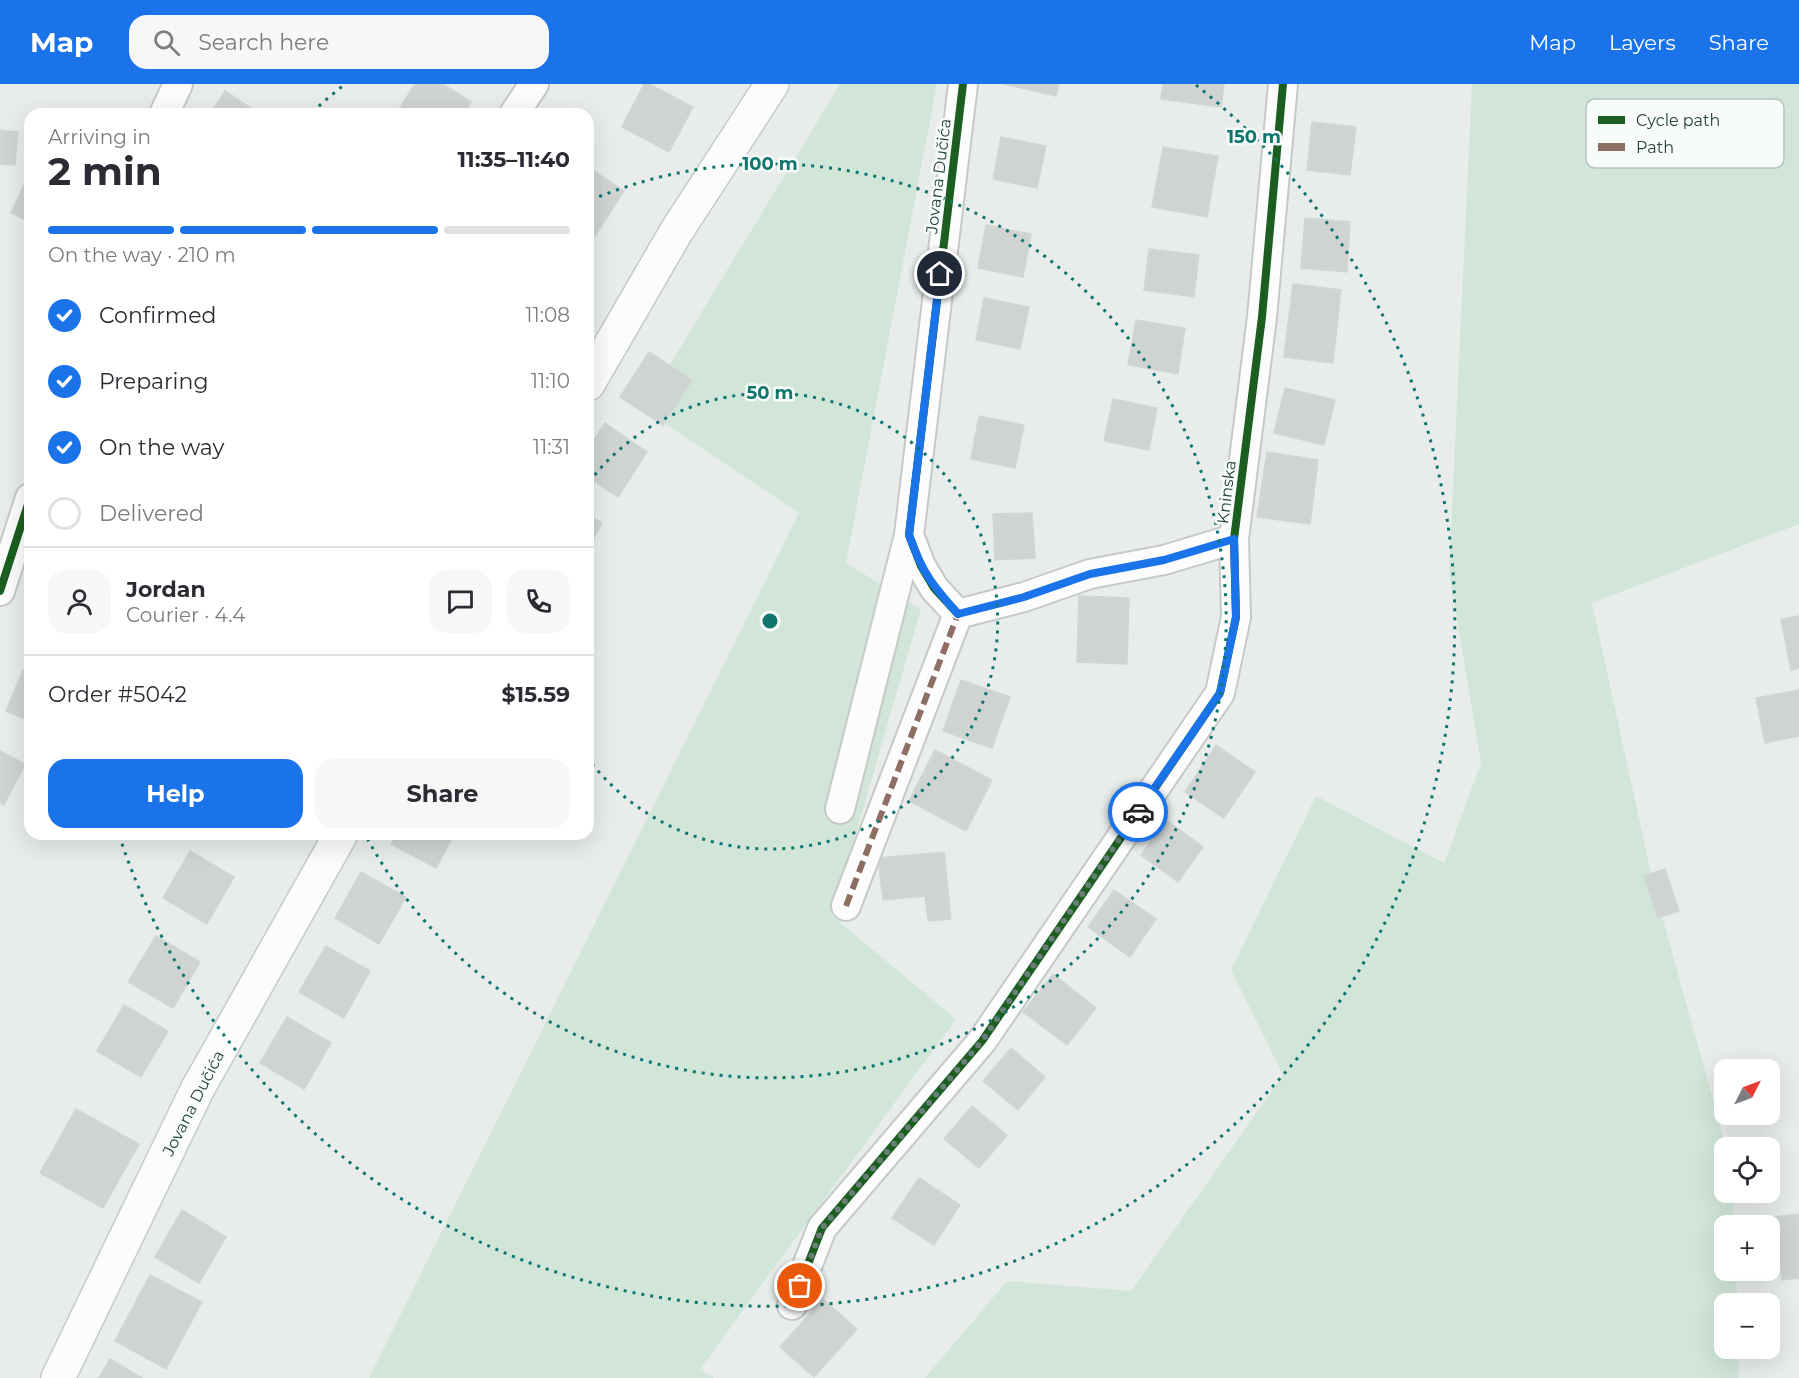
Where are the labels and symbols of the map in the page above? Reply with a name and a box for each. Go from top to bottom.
legend [1586,99,1784,168]
text: Cycle path [1636,111,1720,130]
street label: Jovana Dučića [922,117,955,236]
text: 150 m [1227,126,1281,148]
text: Path [1636,138,1674,157]
text: 100 m [742,153,798,175]
pin [914,248,965,299]
text: 50 m [747,382,793,404]
street label: Kninska [1213,459,1240,525]
centre of rings [760,611,780,631]
courier [1108,782,1168,842]
street label: Jovana Dučića [158,1047,228,1160]
north arrow [1714,1059,1780,1125]
pin [774,1260,825,1311]

